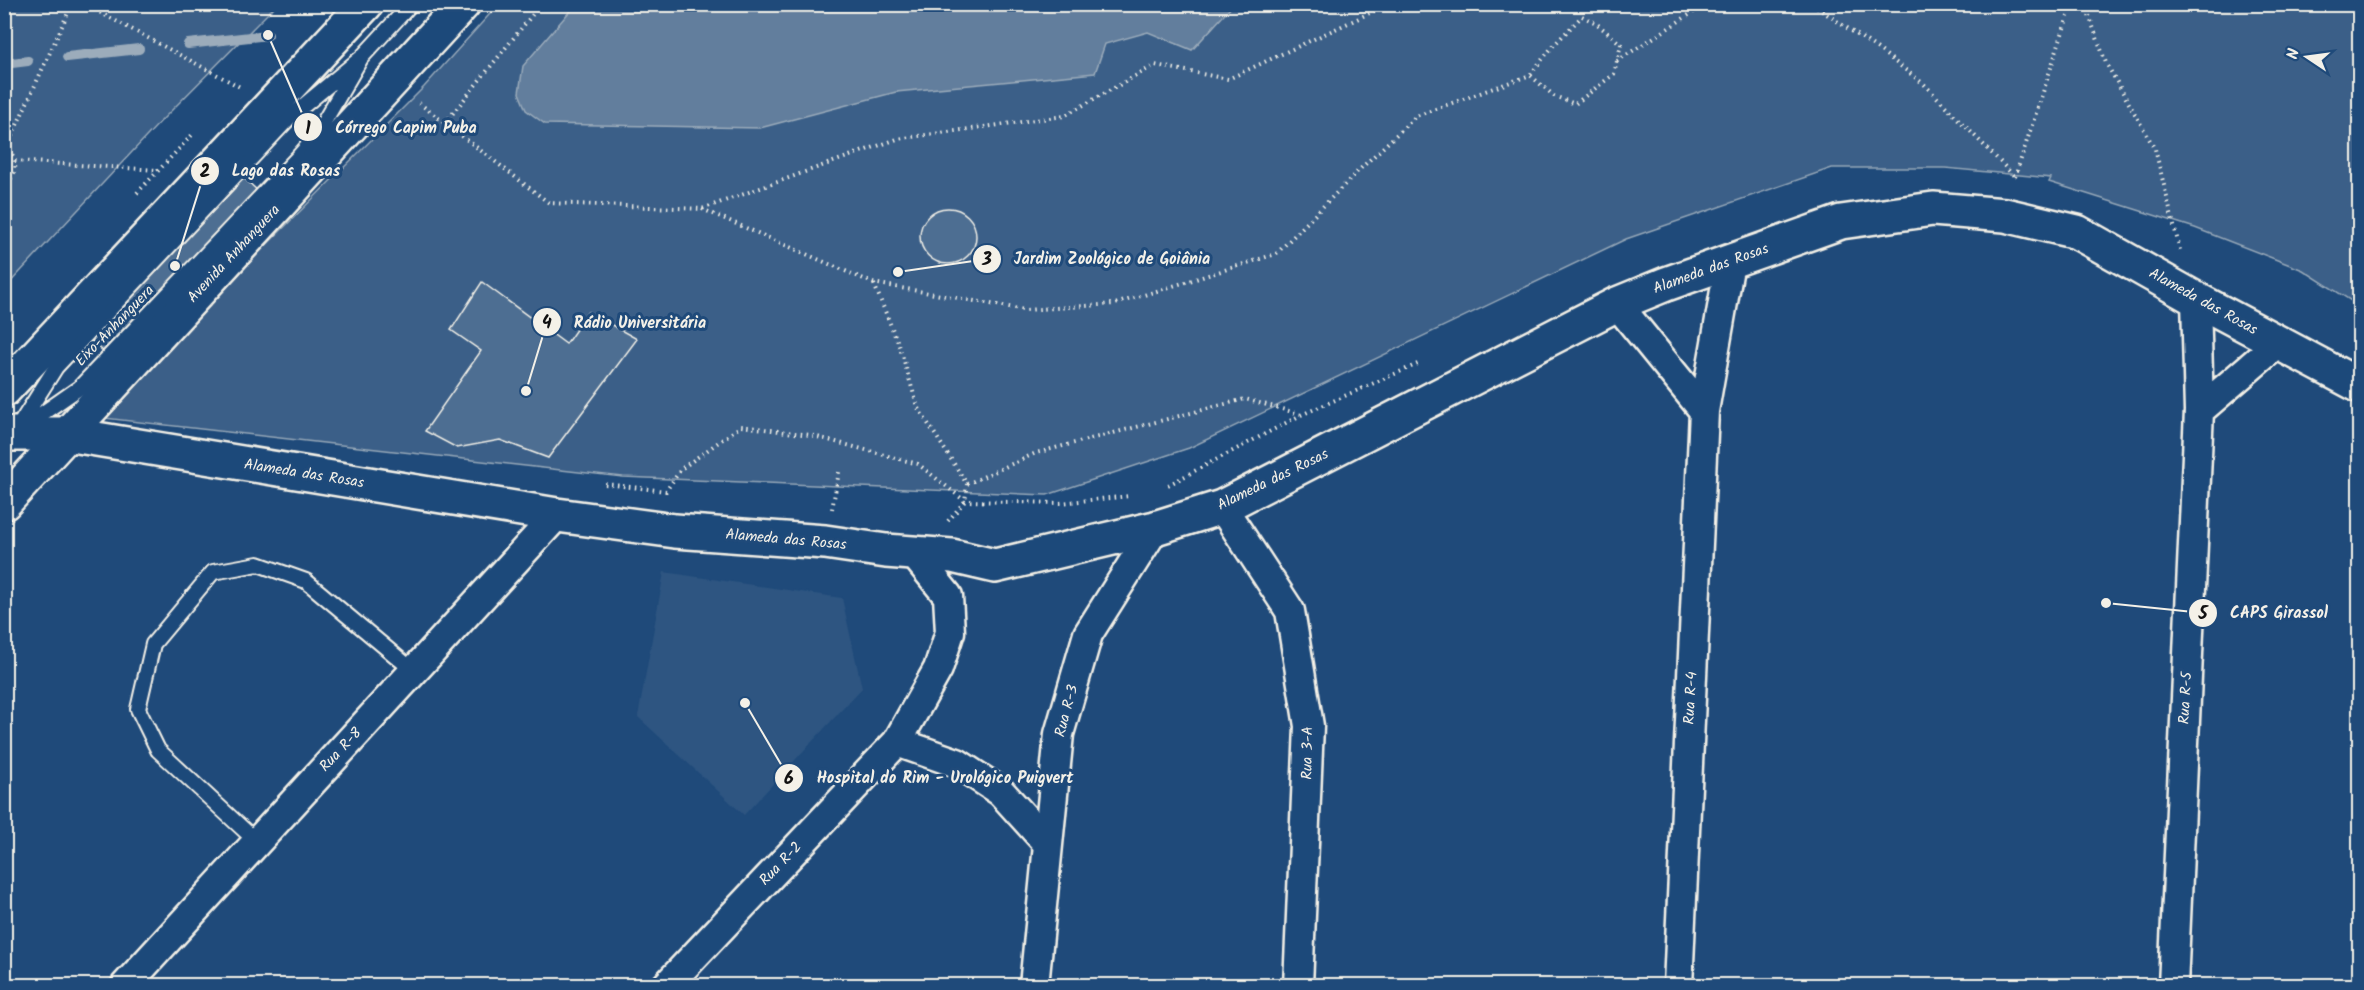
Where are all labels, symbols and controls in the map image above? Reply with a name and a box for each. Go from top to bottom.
north arrow [2277,27,2337,87]
text: N [2281,46,2307,62]
callout: Córrego Capim Puba [293,110,488,144]
text: 1 [305,115,311,144]
text: Córrego Capim Puba [335,116,477,141]
callout: Lago das Rosas [190,154,352,188]
text: 2 [200,158,210,187]
text: Lago das Rosas [232,159,341,184]
street label: Avenida Anhanguera [182,199,286,309]
street label: Alameda das Rosas [1650,237,1773,301]
callout: Jardim Zoológico de Goiânia [972,242,1222,276]
text: 3 [981,246,992,275]
text: Jardim Zoológico de Goiânia [1014,247,1210,272]
street label: Alameda das Rosas [2144,262,2262,342]
street label: Eixo-Anhanguera [70,280,160,372]
callout: Rádio Universitária [532,305,718,339]
text: 4 [542,309,552,338]
text: Rádio Universitária [574,311,706,336]
street label: Alameda das Rosas [1213,442,1333,517]
street label: Alameda das Rosas [242,453,366,495]
street label: Alameda das Rosas [725,523,848,557]
callout: CAPS Girassol [2188,596,2340,630]
text: 5 [2197,600,2209,629]
text: CAPS Girassol [2230,601,2329,626]
street label: Rua R-5 [2173,670,2199,725]
street label: Rua R-4 [1678,671,1704,725]
street label: Rua R-3 [1049,682,1086,740]
street label: Rua R-8 [314,721,369,778]
street label: Rua 3-A [1296,726,1320,780]
callout: Hospital do Rim - Urológico Puigvert [774,761,1085,795]
text: 6 [784,765,794,794]
text: Hospital do Rim - Urológico Puigvert [817,766,1074,791]
street label: Rua R-2 [754,836,808,892]

